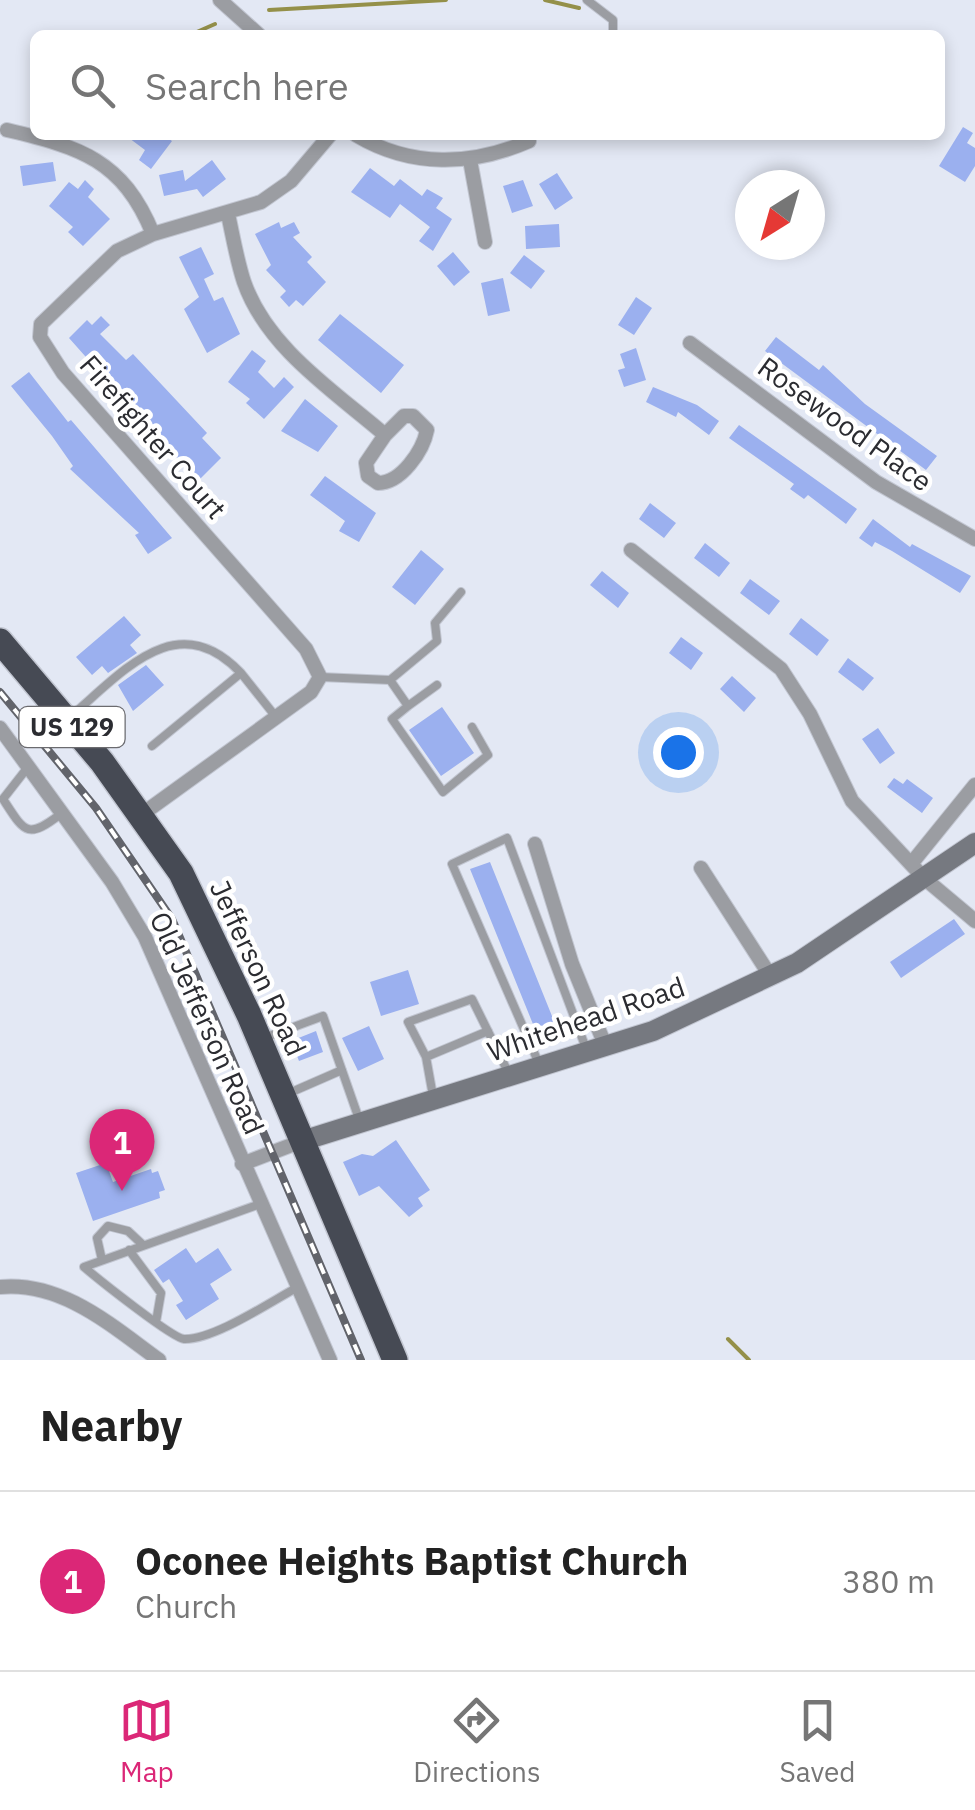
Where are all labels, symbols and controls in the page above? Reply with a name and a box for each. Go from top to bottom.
search box [30,30,945,140]
icon: search [65,58,120,113]
text: Search here [145,61,349,110]
north arrow [735,170,825,260]
street label: Firefighter Court [72,347,235,527]
street label: Rosewood Place [751,348,940,499]
road number: US 129 [20,707,124,747]
your location [653,727,704,778]
street label: Jefferson Road [202,874,315,1062]
street label: Old Jefferson Road [142,906,273,1140]
street label: Whitehead Road [482,967,689,1070]
pin: 1 [90,1108,154,1191]
text: Nearby [40,1398,182,1453]
text: Oconee Heights Baptist Church [135,1536,689,1585]
text: 1 [63,1560,82,1602]
text: 380 m [842,1560,935,1602]
text: Church [135,1585,237,1627]
tab: Map [119,1693,174,1790]
tab: Directions [413,1693,541,1790]
tab: Saved [779,1693,856,1790]

